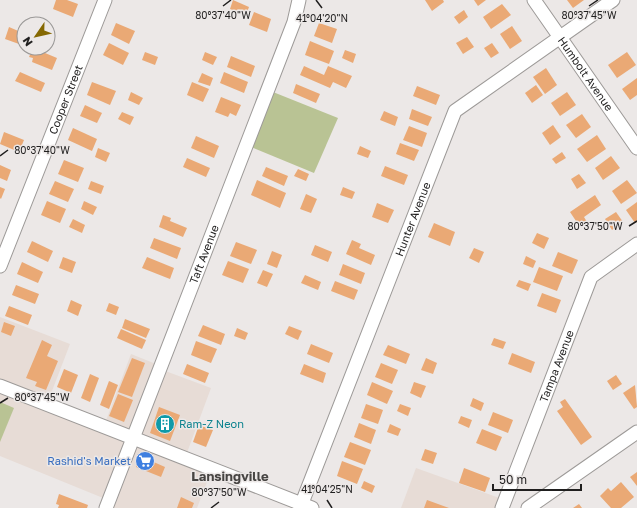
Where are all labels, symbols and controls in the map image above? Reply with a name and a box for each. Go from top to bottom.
text: 80°37'40"W [195,9,251,21]
text: 80°37'45"W [561,9,617,21]
text: 41°04'20"N [296,12,348,24]
north arrow [16,16,56,56]
street label: Humbolt Avenue [555,34,616,113]
text: N [20,35,35,49]
street label: Cooper Street [46,63,85,136]
text: 80°37'40"W [14,144,70,156]
street label: Hunter Avenue [392,180,433,258]
text: 80°37'50"W [567,220,623,232]
street label: Taft Avenue [186,223,221,285]
street label: Tampa Avenue [536,328,576,404]
text: 80°37'45"W [14,391,70,403]
building icon: Ram-Z Neon [154,413,176,435]
place label: Ram-Z Neon [179,417,244,430]
supermarket icon: Rashid's Market [134,450,156,472]
place label: Rashid's Market [47,454,131,467]
scale bar [493,466,581,492]
district label: Lansingville [191,468,269,484]
text: 50 m [499,472,527,487]
text: 41°04'25"N [301,483,353,495]
text: 80°37'50"W [191,486,247,498]

